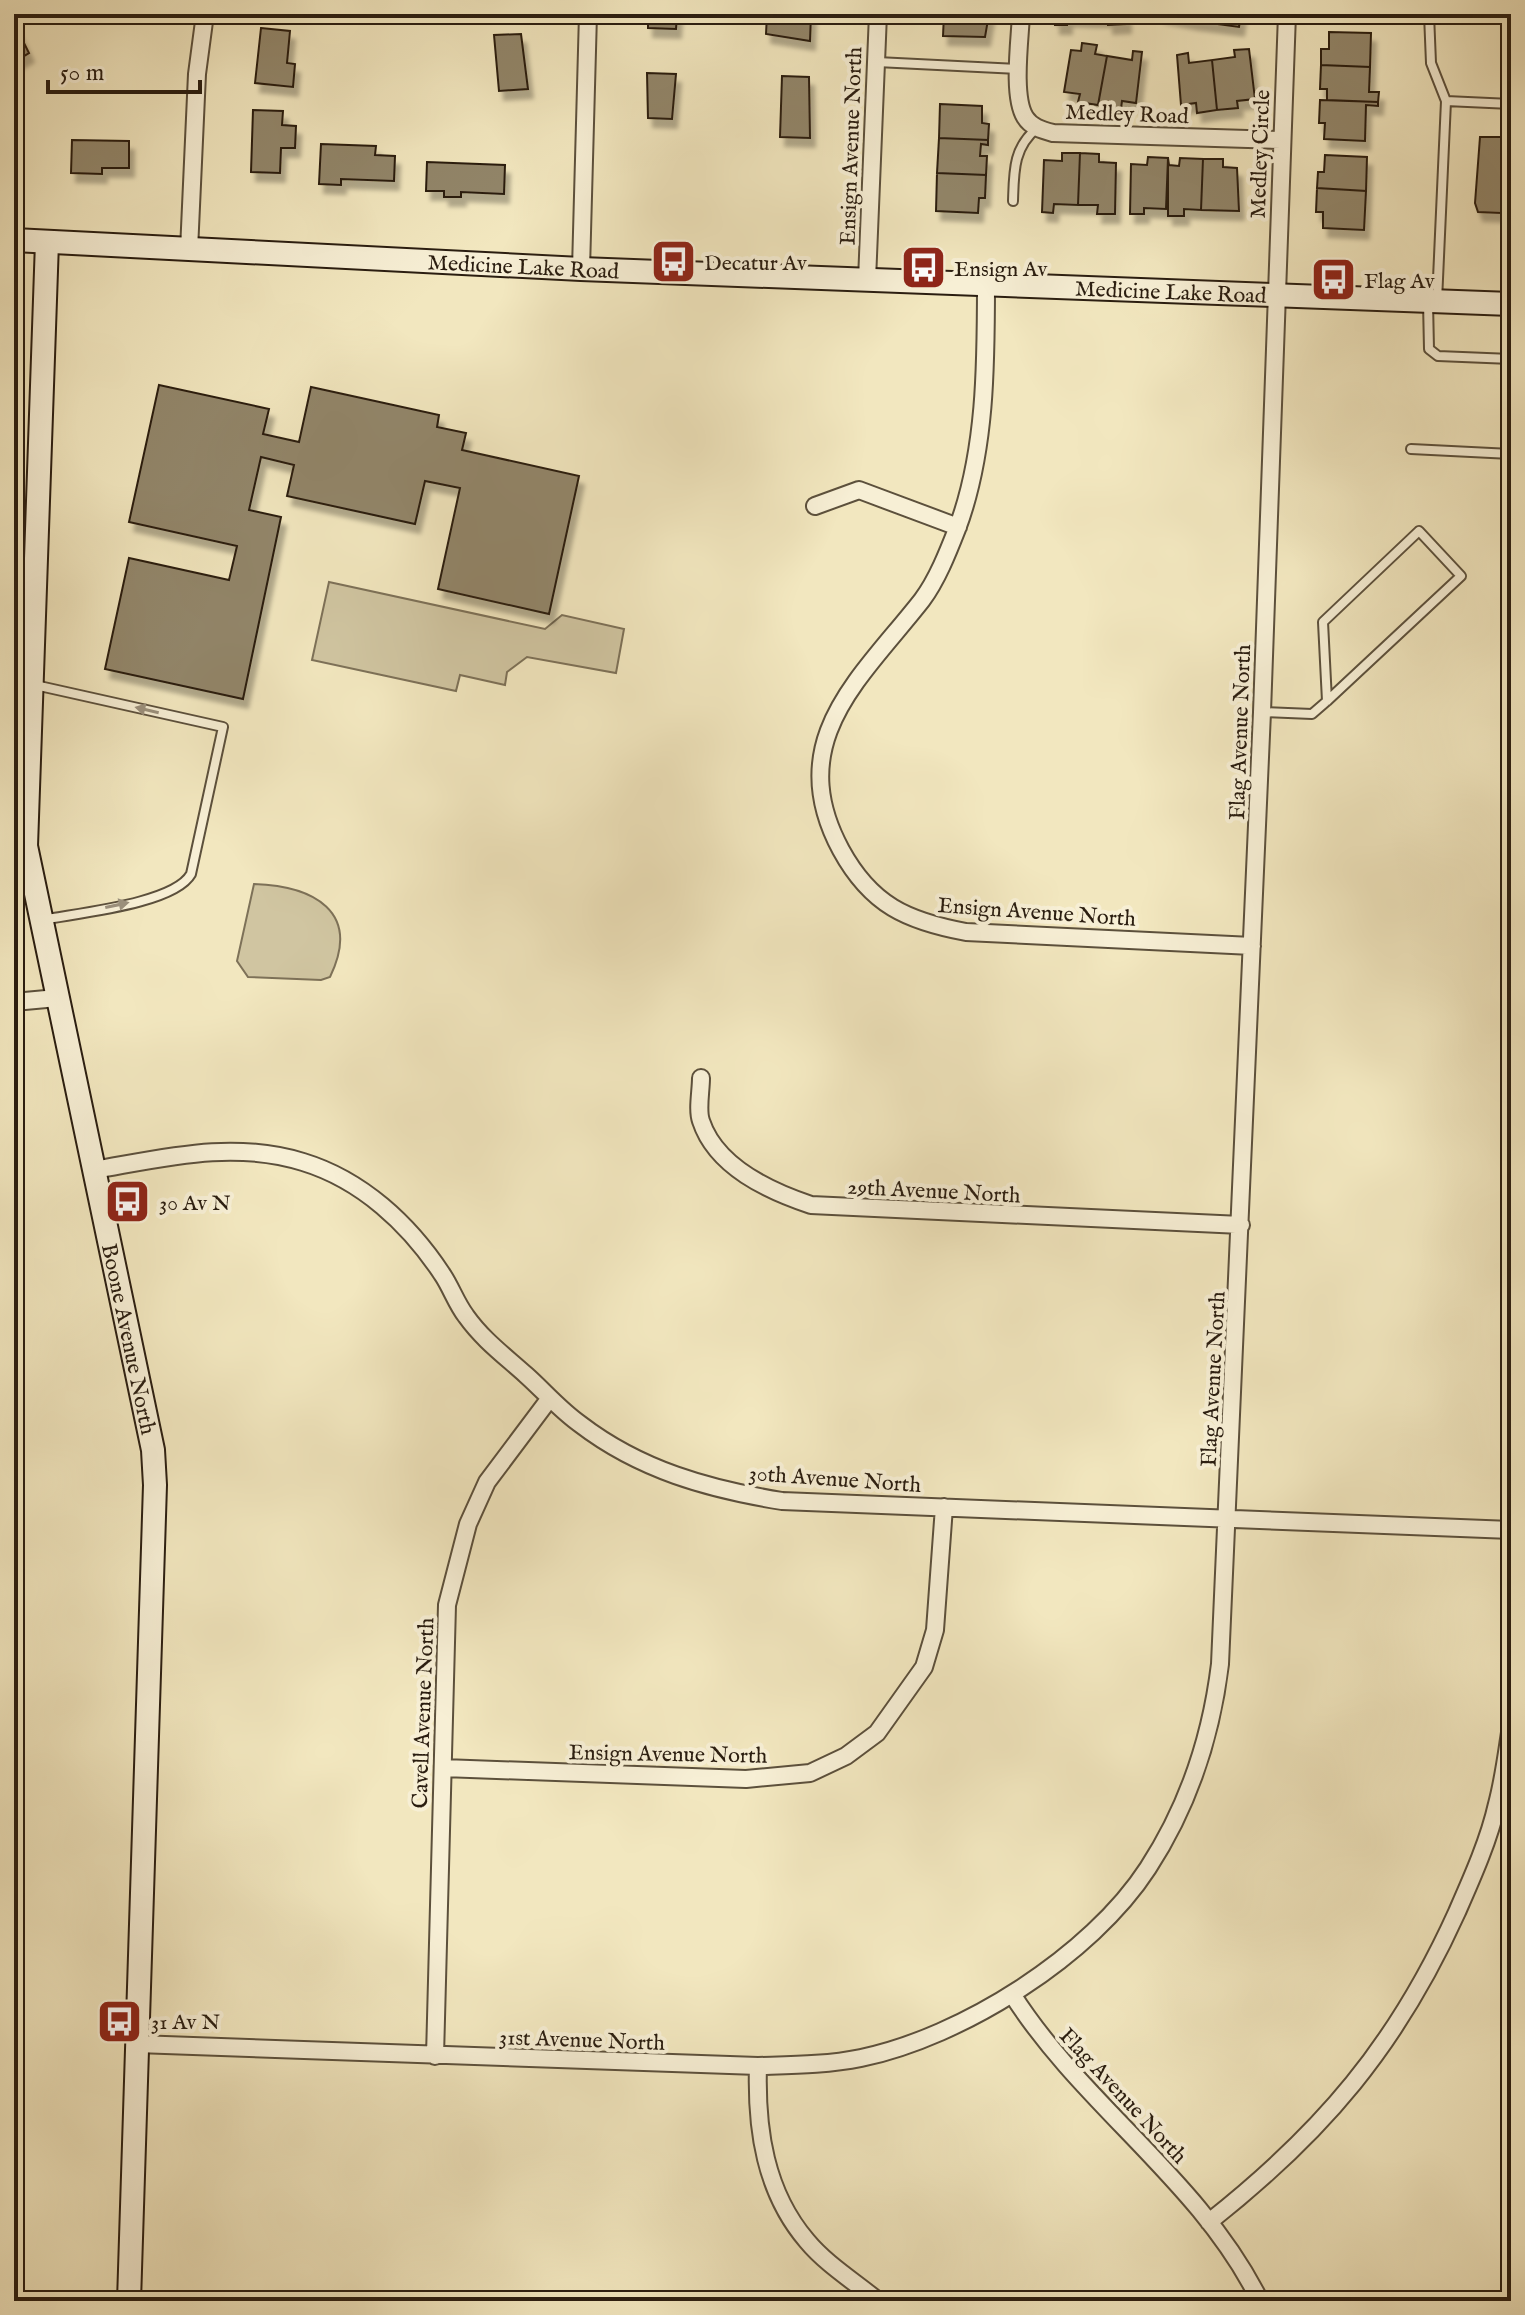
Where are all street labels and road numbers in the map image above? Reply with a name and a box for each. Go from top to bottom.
street label: Ensign Avenue North [835,46,869,246]
street label: Medley Circle [1245,89,1277,219]
street label: Medley Road [1065,99,1189,131]
street label: Medicine Lake Road [427,249,620,286]
street label: Medicine Lake Road [1075,276,1267,311]
street label: Flag Avenue North [1224,643,1258,820]
street label: Ensign Avenue North [937,892,1137,934]
street label: 29th Avenue North [847,1173,1022,1211]
street label: Boone Avenue North [94,1241,161,1438]
street label: Flag Avenue North [1195,1290,1233,1468]
street label: 30th Avenue North [748,1460,922,1500]
street label: Cavell Avenue North [407,1617,441,1809]
street label: Ensign Avenue North [568,1739,768,1771]
street label: Flag Avenue North [1052,2023,1193,2170]
street label: 31st Avenue North [498,2024,666,2058]

